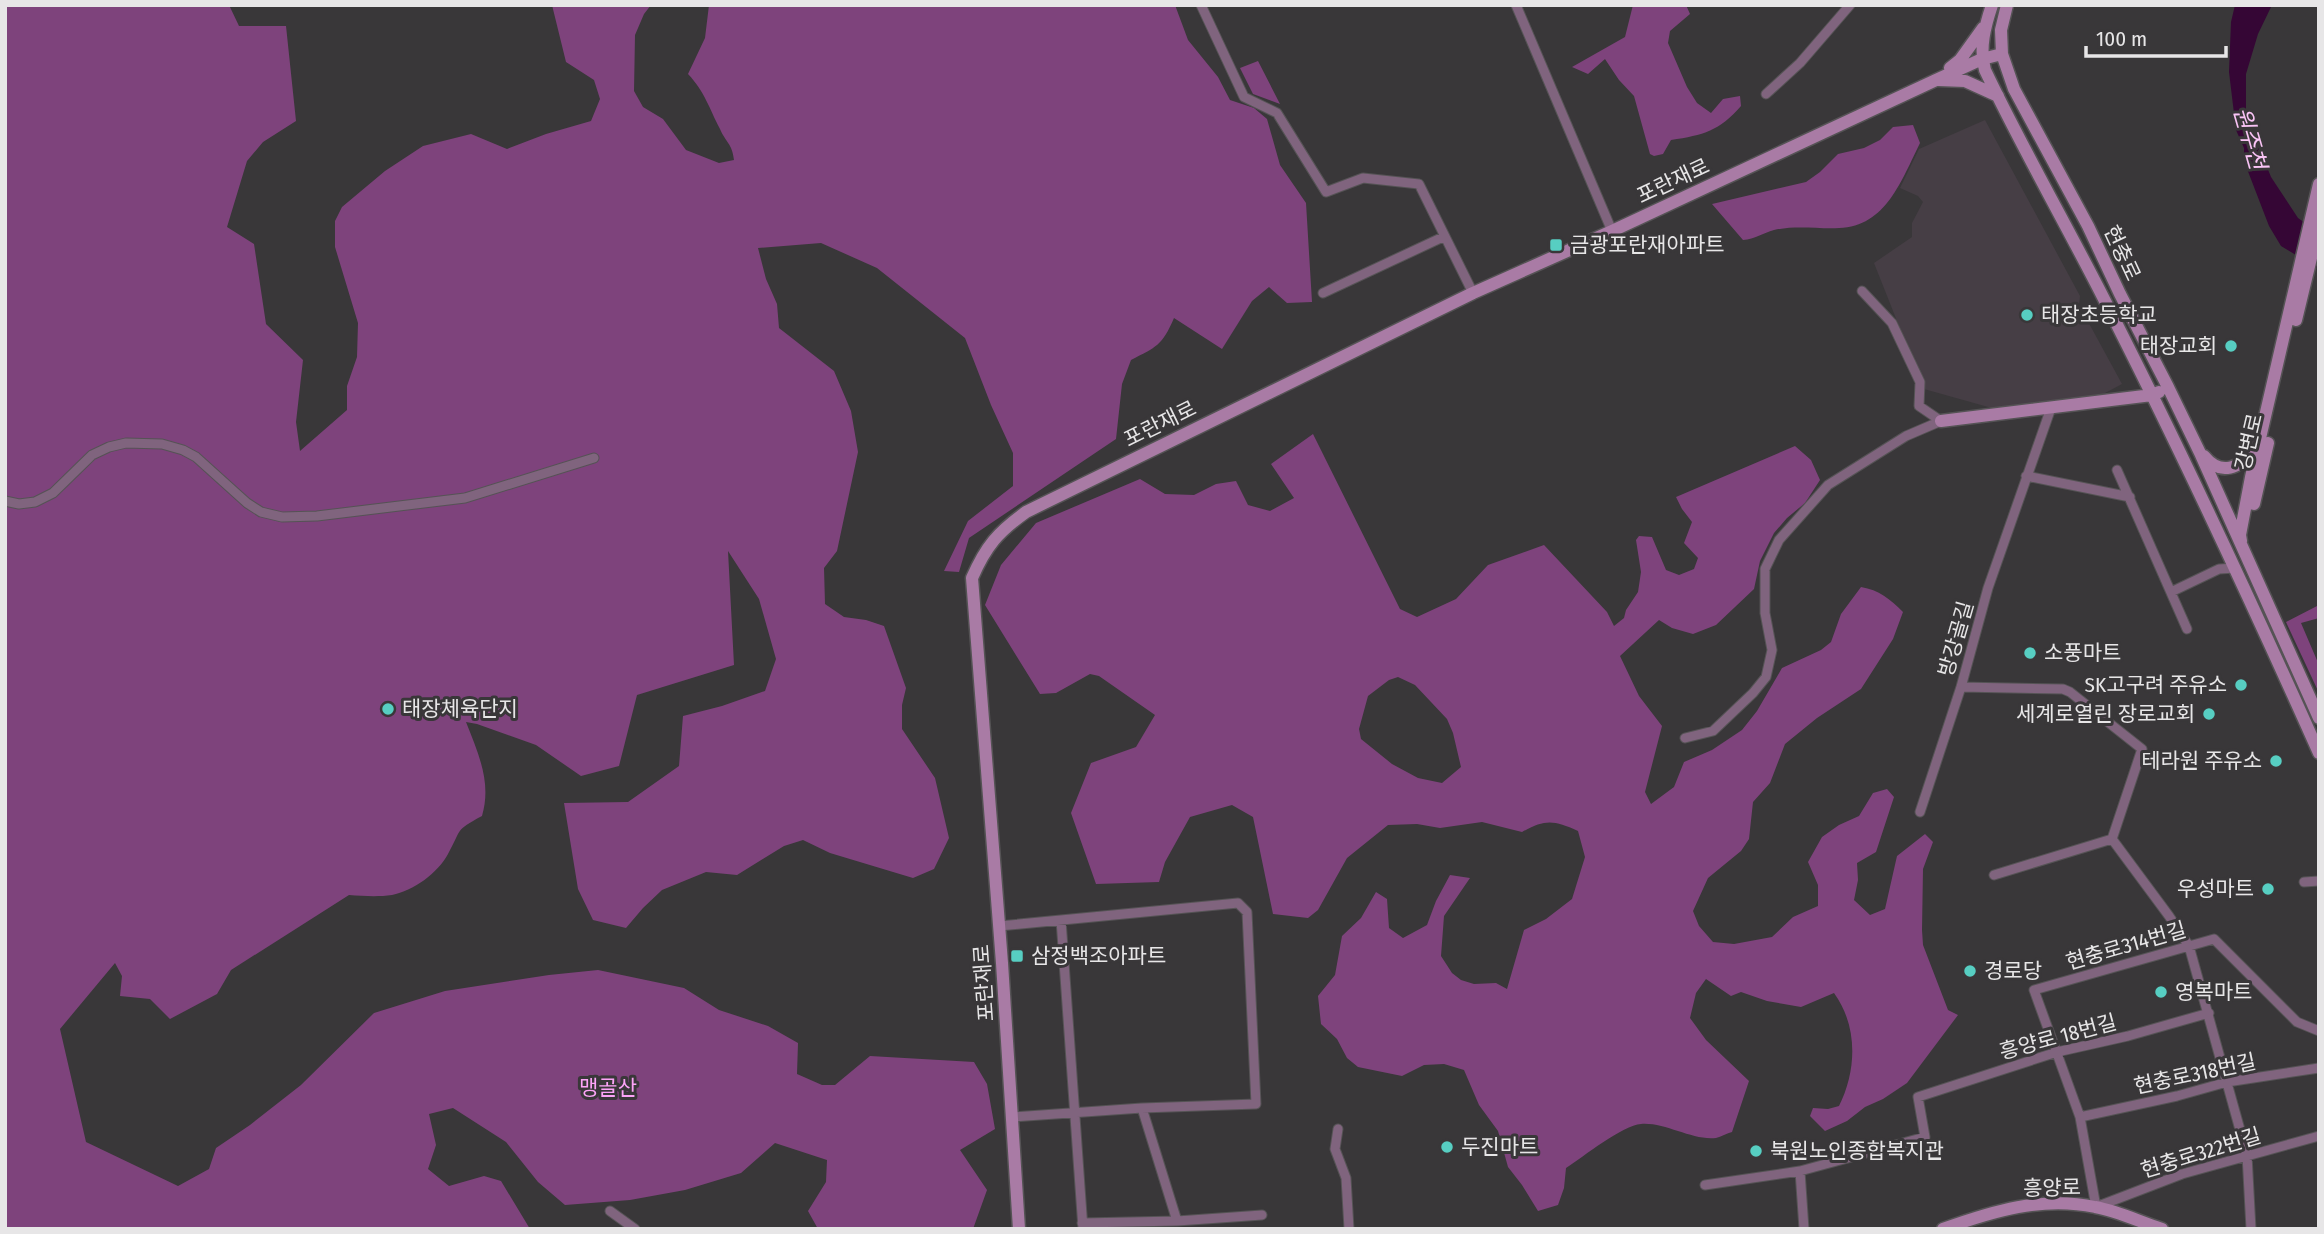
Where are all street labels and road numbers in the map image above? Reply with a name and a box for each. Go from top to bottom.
street label: 포란재로 [1632,153,1714,209]
street label: 현충로 [2098,221,2146,285]
street label: 포란재로 [1120,395,1200,453]
street label: 강변로 [2230,411,2268,473]
street label: 방강골길 [1933,598,1979,680]
street label: 현충로314번길 [2063,916,2189,976]
street label: 포란재로 [968,944,1000,1022]
street label: 흥양로 18번길 [1997,1009,2119,1065]
street label: 현충로318번길 [2132,1048,2258,1100]
street label: 현충로322번길 [2138,1122,2264,1184]
street label: 흥양로 [2023,1174,2081,1202]

